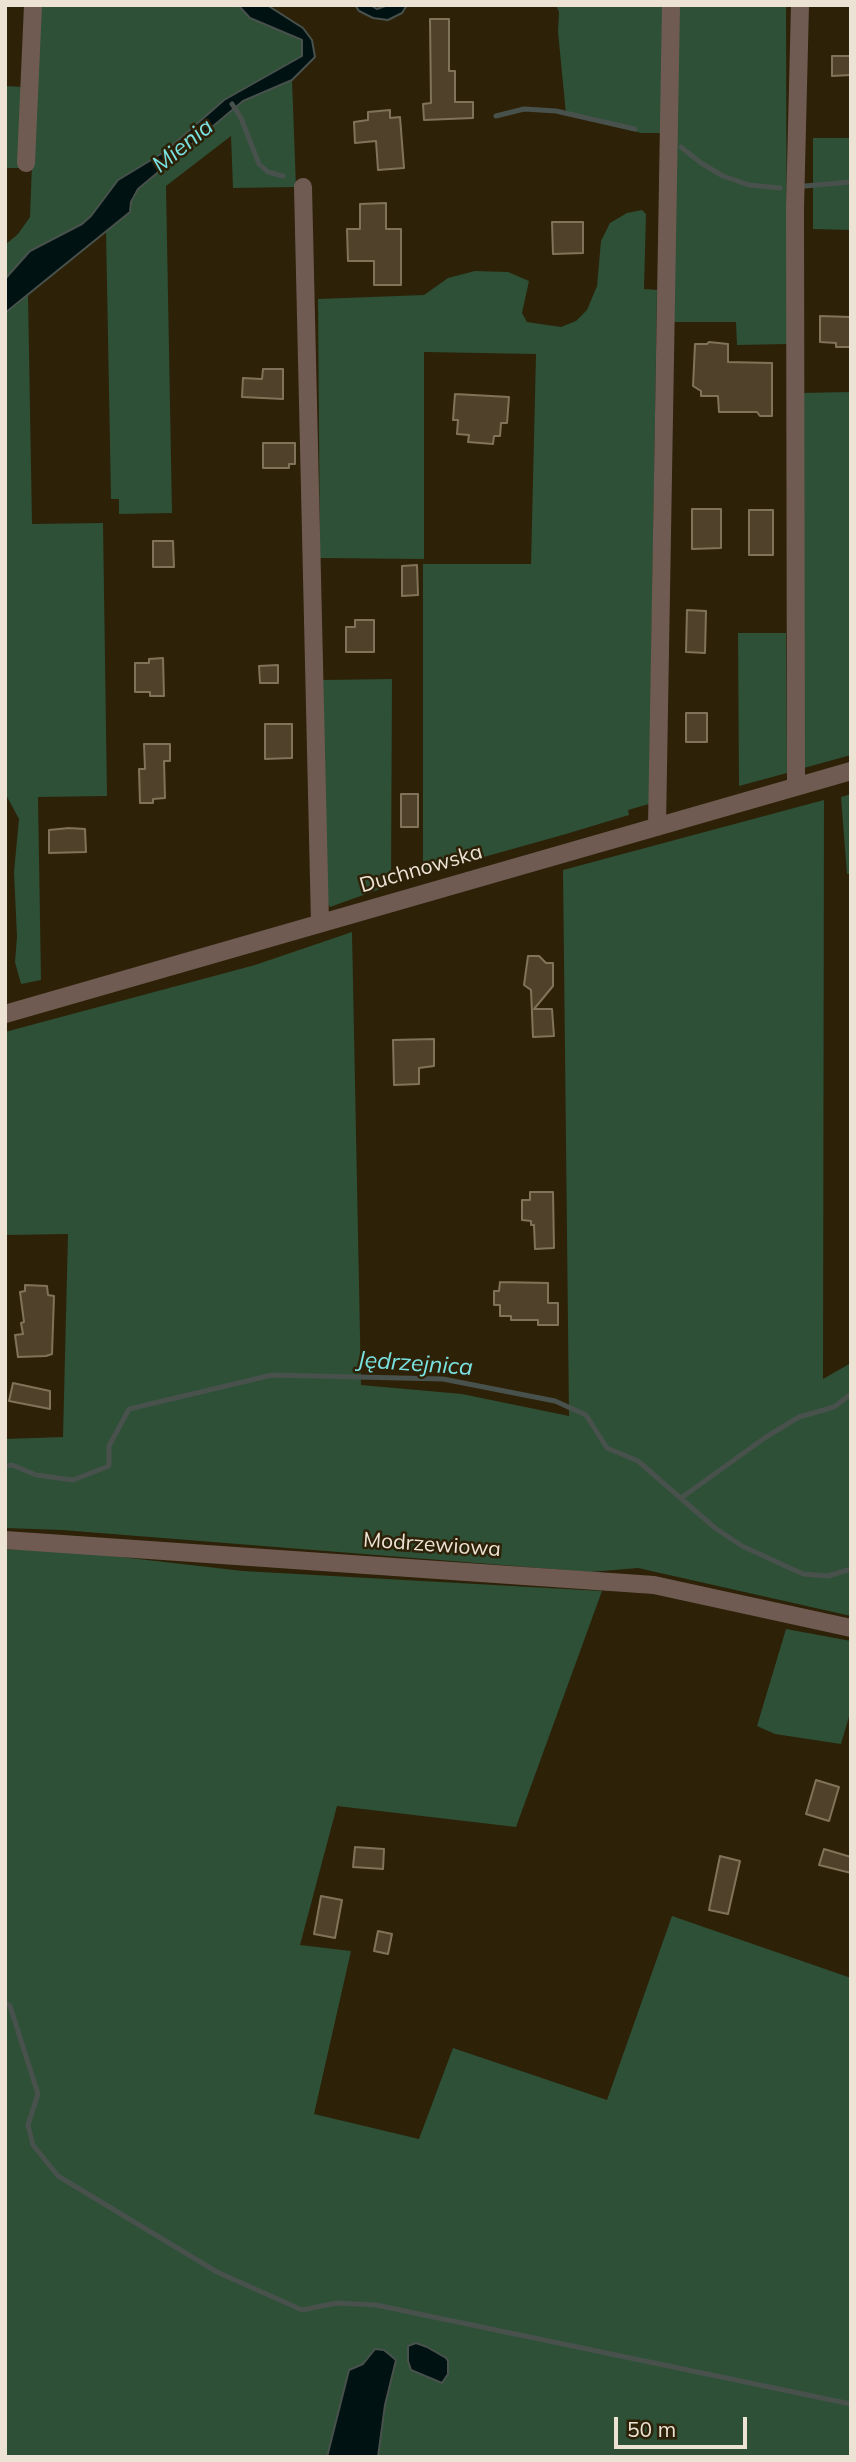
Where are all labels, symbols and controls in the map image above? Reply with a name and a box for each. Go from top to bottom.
water label: Mienia [147,113,219,179]
street label: Duchnowska [357,839,485,899]
water label: Jędrzejnica [356,1346,474,1382]
street label: Modrzewiowa [362,1528,502,1562]
scale bar [618,2402,751,2446]
text: 50 m [627,2416,676,2442]

